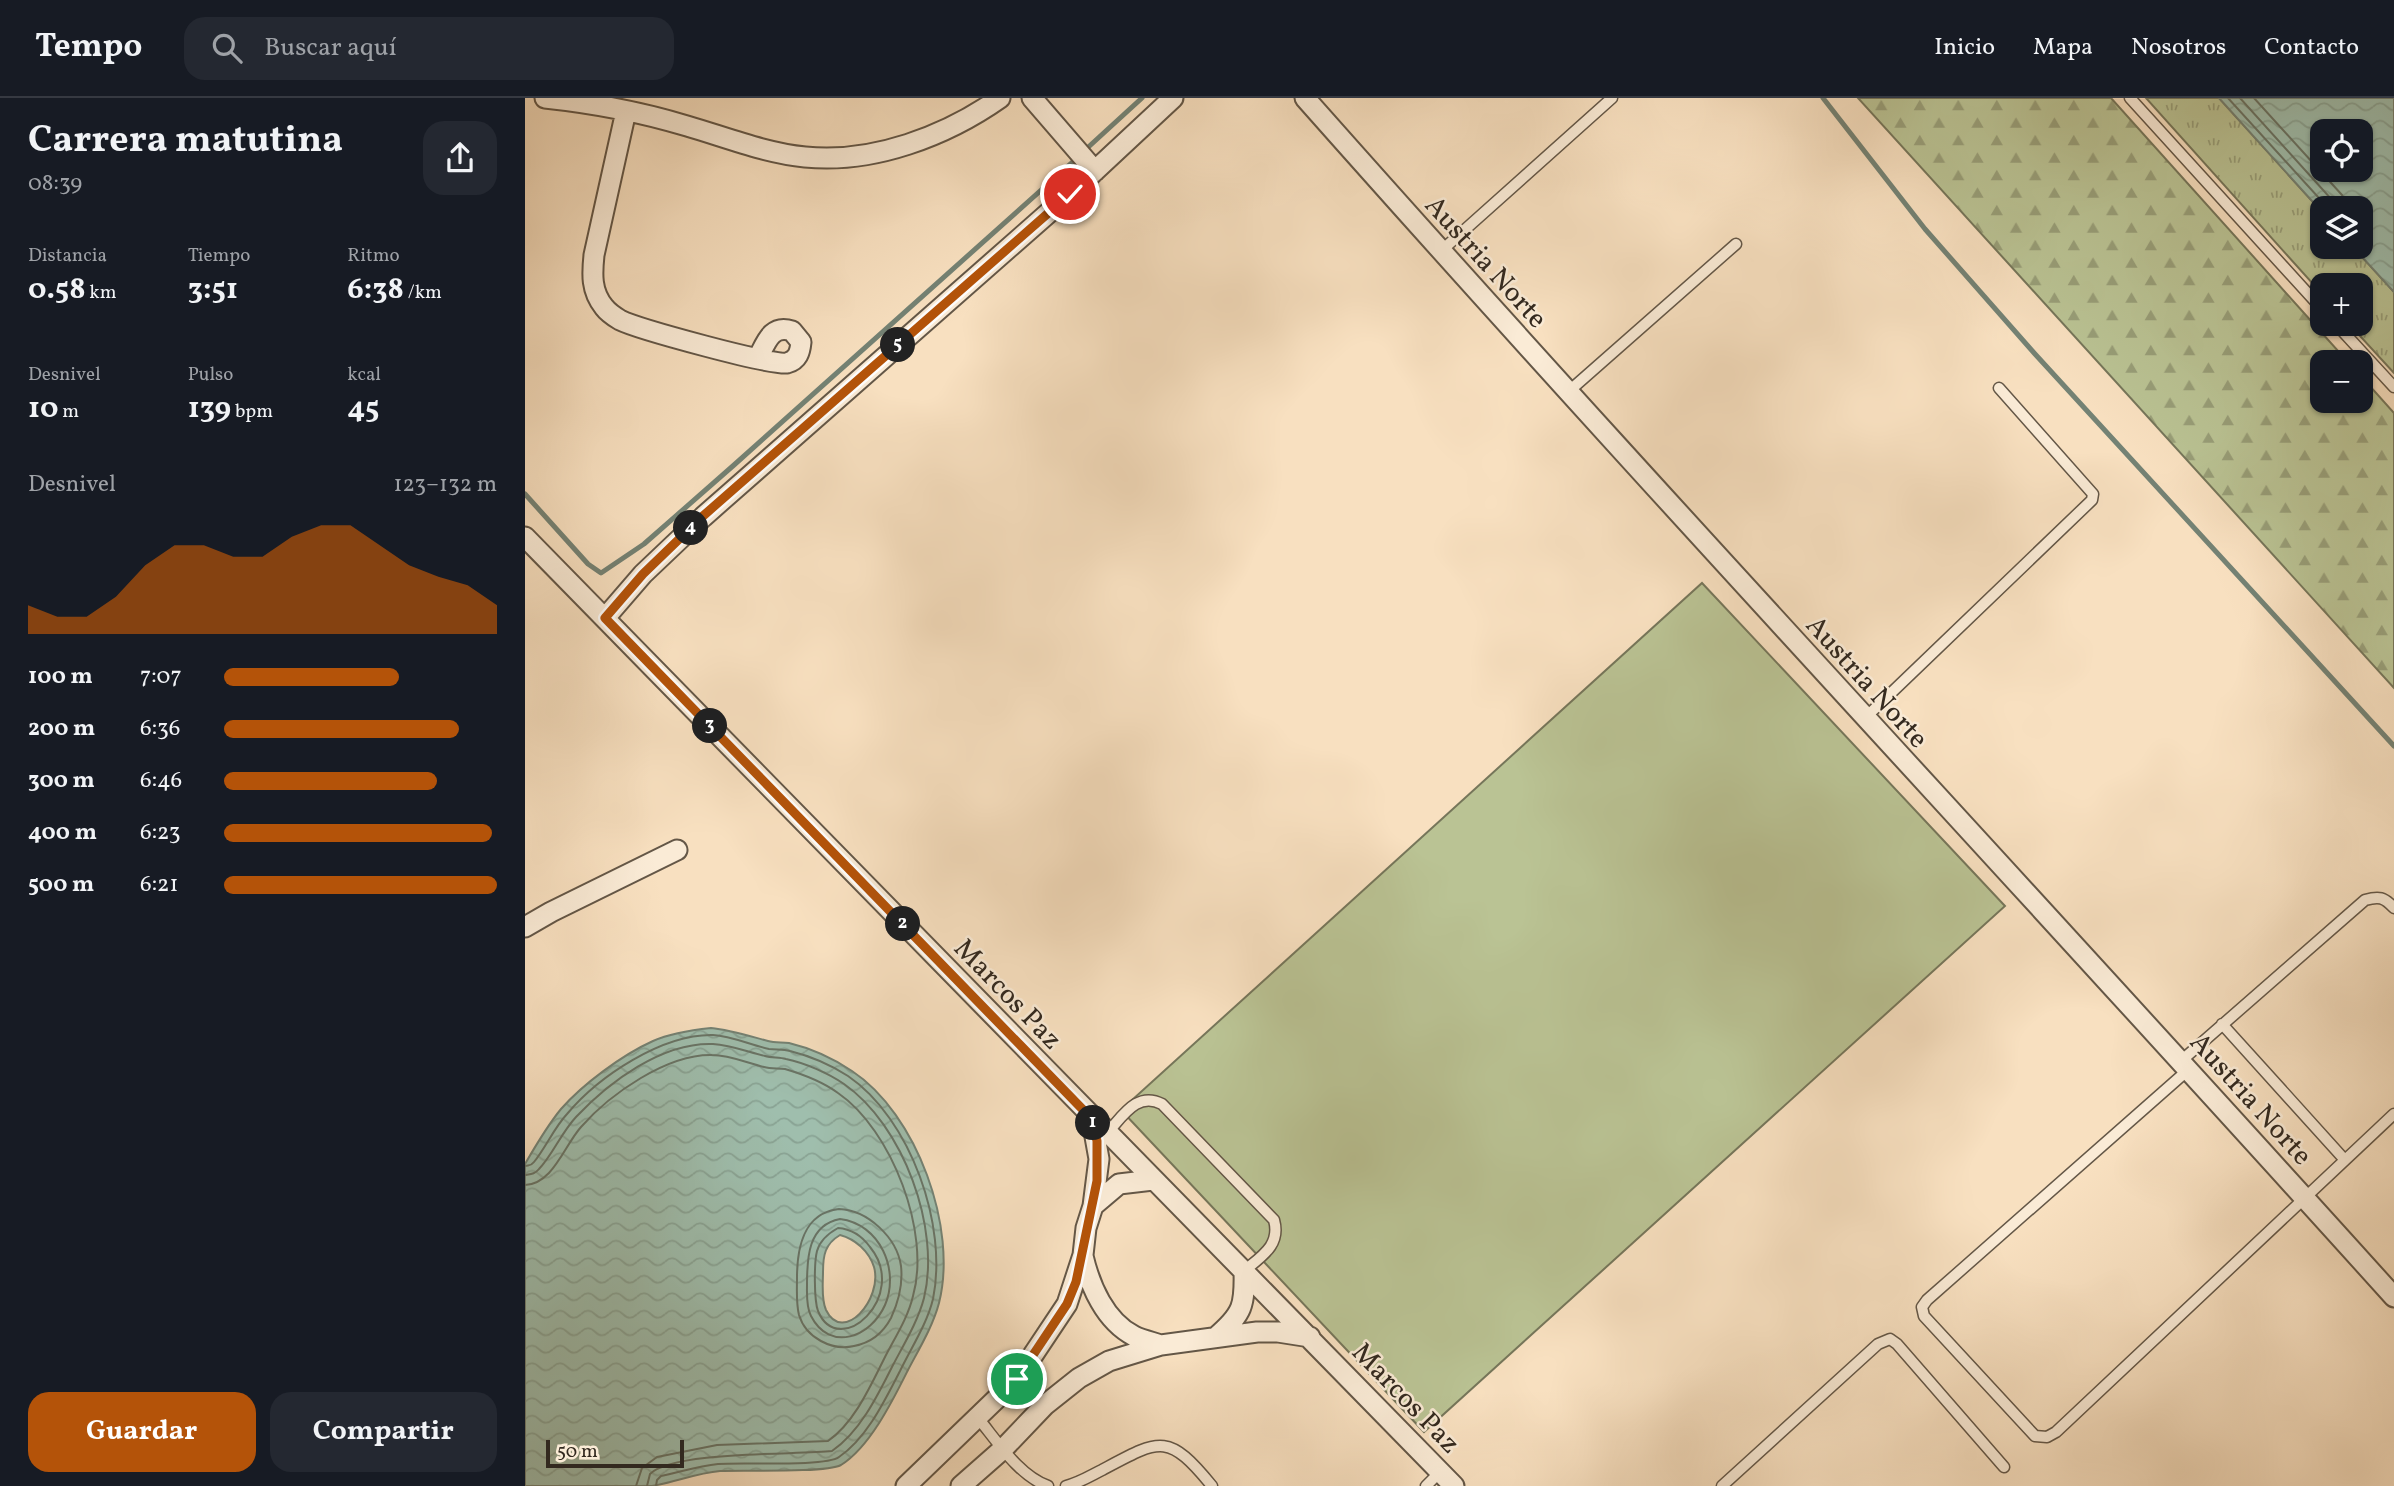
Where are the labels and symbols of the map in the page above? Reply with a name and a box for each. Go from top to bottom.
pin [1040,164,1100,224]
street label: Austria Norte [1415,188,1555,338]
pin: 5 [881,328,915,362]
pin: 4 [673,510,709,546]
street label: Austria Norte [1796,608,1936,758]
pin: 3 [693,708,727,744]
pin: 2 [885,906,921,942]
street label: Marcos Paz [944,930,1070,1059]
street label: Austria Norte [2180,1025,2320,1175]
pin: 1 [1075,1105,1111,1140]
street label: Marcos Paz [1342,1334,1468,1463]
pin [987,1349,1047,1409]
scale bar [546,1437,684,1469]

